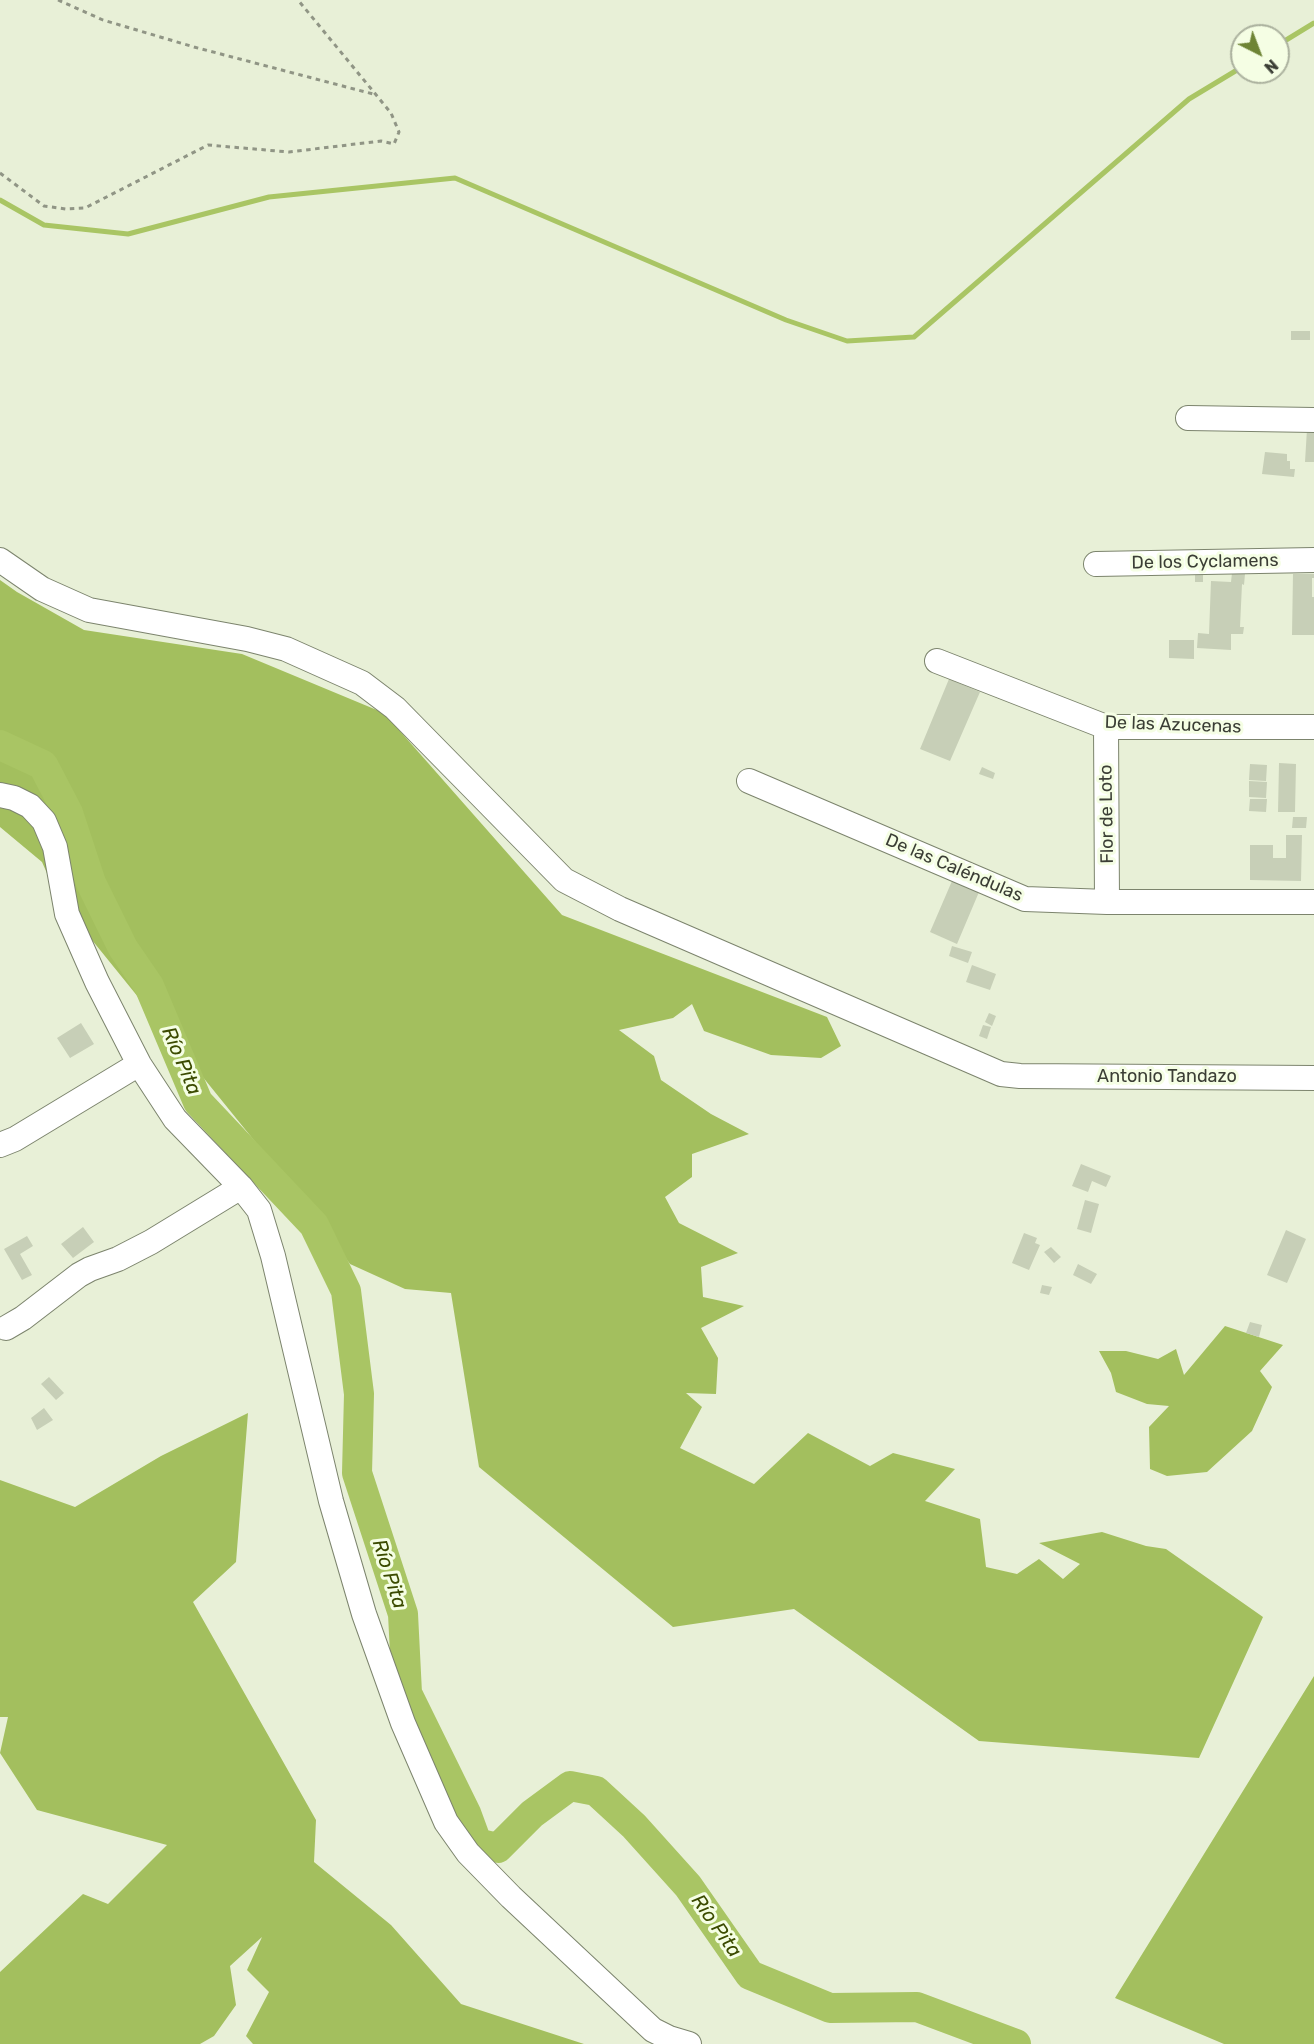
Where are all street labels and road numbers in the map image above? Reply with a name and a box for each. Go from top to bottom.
street label: De los Cyclamens [1131,550,1279,574]
street label: De las Azucenas [1104,712,1242,738]
street label: Flor de Loto [1095,764,1119,864]
street label: De las Caléndulas [882,829,1026,907]
street label: Antonio Tandazo [1097,1066,1237,1088]

